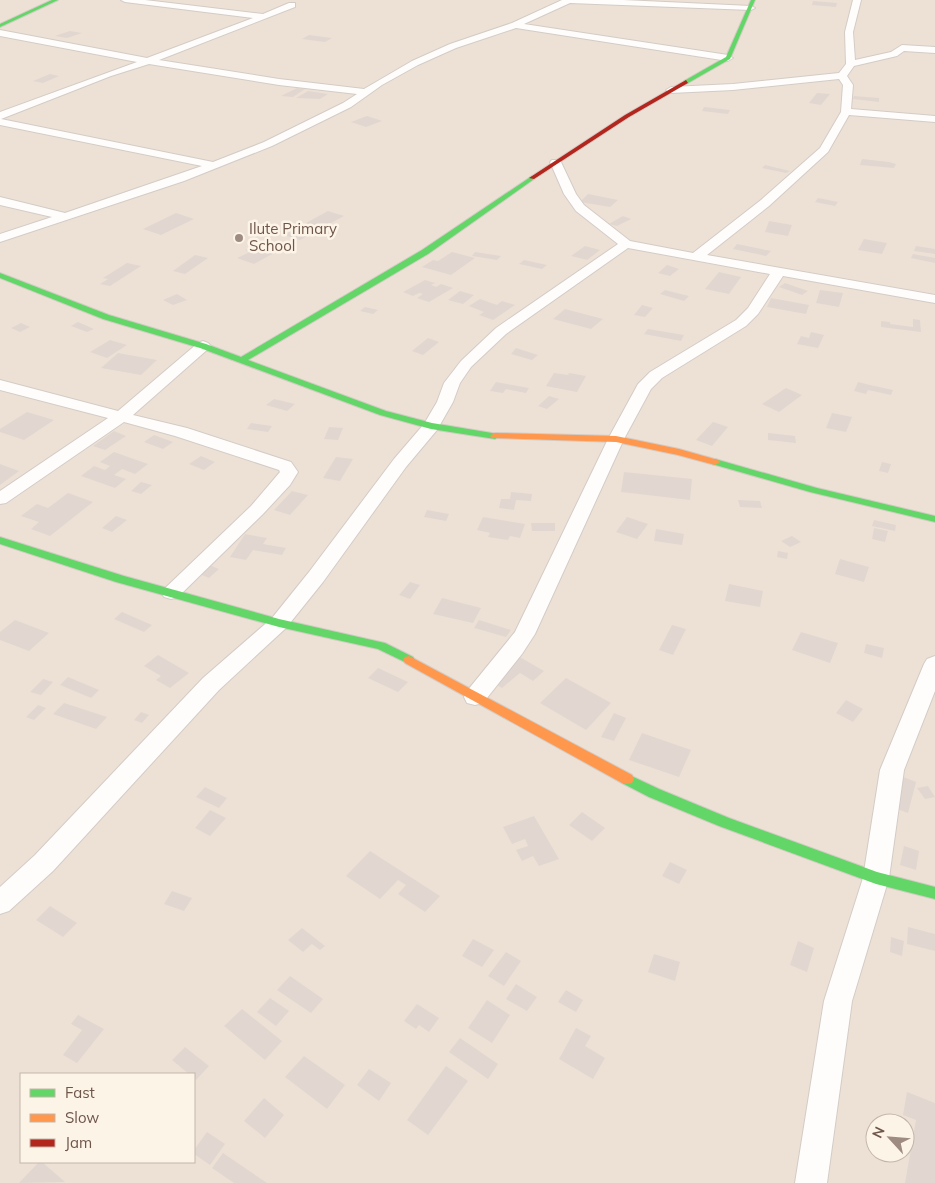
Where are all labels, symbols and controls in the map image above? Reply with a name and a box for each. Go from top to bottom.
place label: Ilute Primary School [249,219,337,255]
marker: Ilute Primary School [233,232,245,244]
legend [20,1073,195,1163]
text: Fast [65,1083,95,1102]
text: Slow [65,1108,99,1127]
north arrow [865,1113,915,1163]
text: N [868,1124,889,1141]
text: Jam [65,1133,92,1152]

